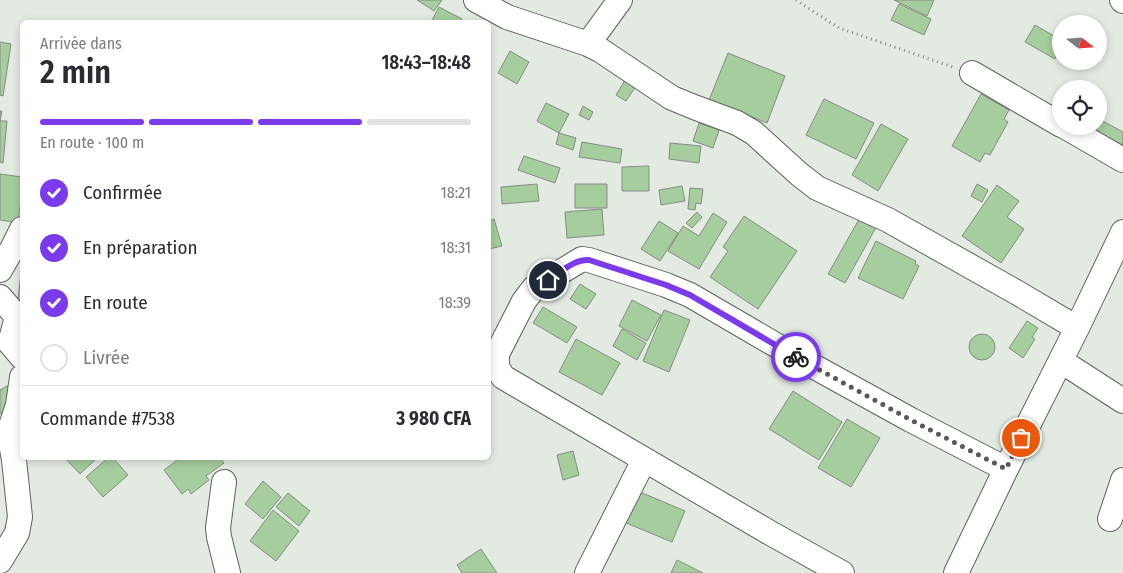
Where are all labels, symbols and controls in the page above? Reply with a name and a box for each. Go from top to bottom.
north arrow [1052,15,1108,70]
map controls [1052,15,1107,135]
text: Arrivée dans [40,34,122,53]
text: 18:43–18:48 [381,51,471,74]
text: 2 min [40,53,111,91]
button: locate [1052,80,1107,135]
text: En route · 100 m [40,133,144,152]
icon: check [40,179,68,207]
text: Confirmée [83,181,162,204]
text: 18:21 [440,183,471,202]
icon: check [40,234,68,262]
text: En préparation [83,236,197,259]
text: 18:31 [440,238,471,257]
pin [527,259,569,301]
icon: home [534,266,562,294]
icon: check [40,289,68,317]
text: En route [83,291,148,314]
text: 18:39 [438,293,471,312]
courier [771,332,821,382]
icon: bike [782,343,810,371]
text: Livrée [83,346,130,369]
text: Commande #7538 [40,407,175,430]
text: 3 980 CFA [396,407,471,430]
pin [1000,417,1042,459]
icon: bag [1007,424,1035,452]

